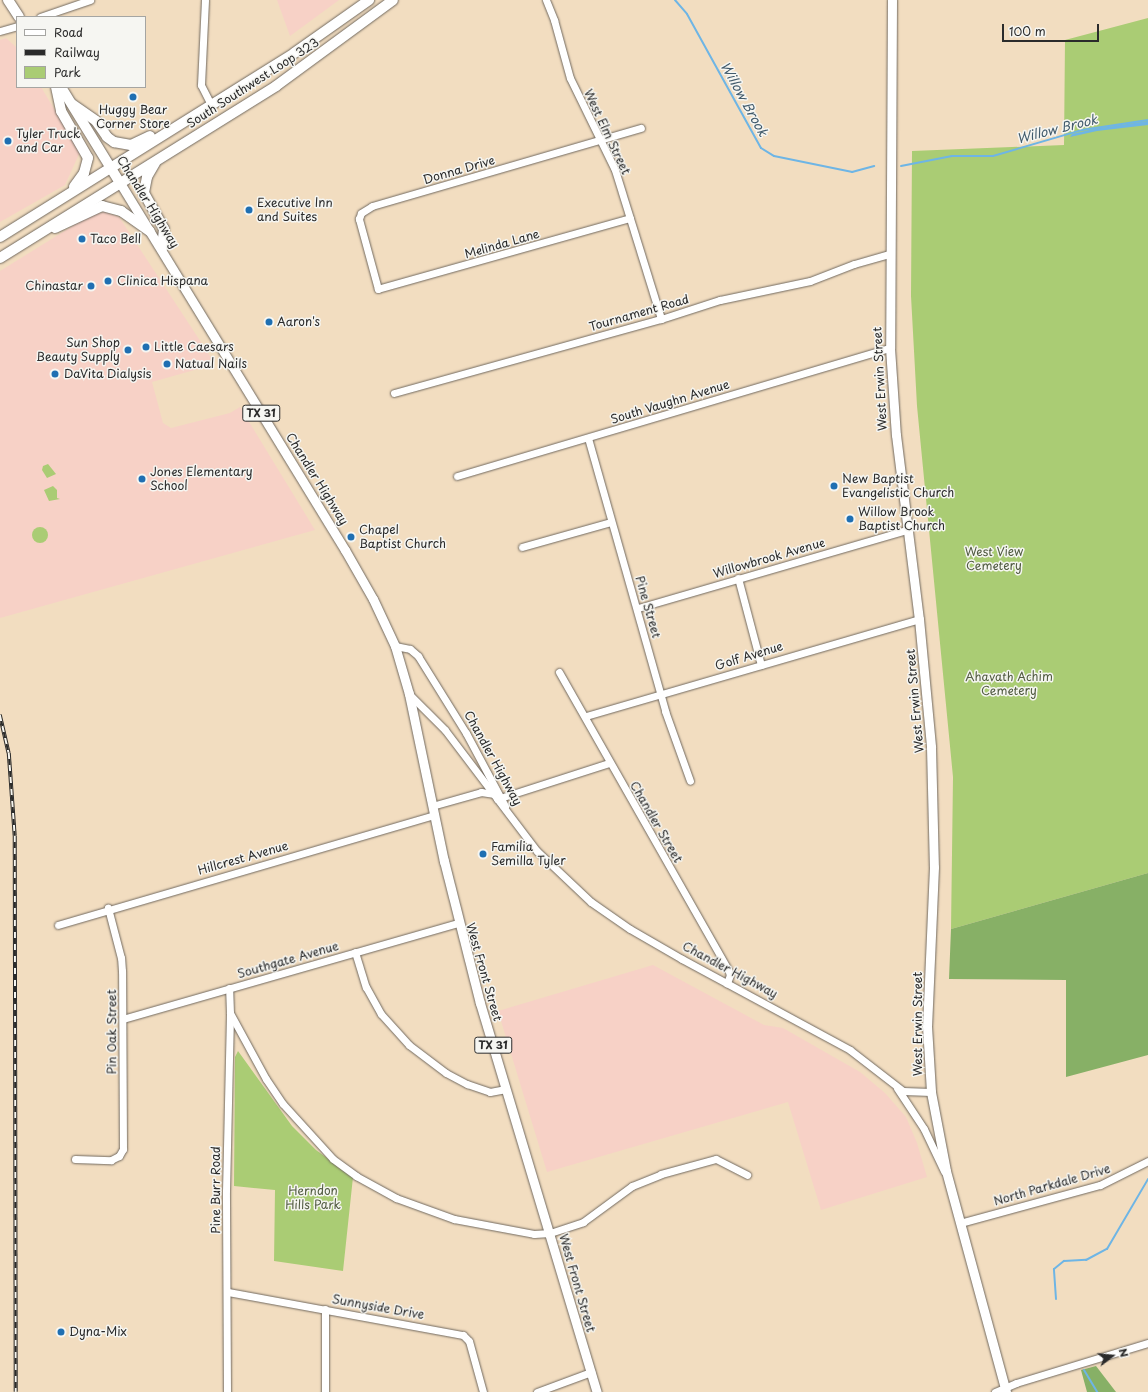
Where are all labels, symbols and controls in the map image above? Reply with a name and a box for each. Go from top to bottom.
legend [16,16,146,88]
scale bar [1004,16,1101,42]
text: 100 m [1009,22,1046,40]
text: Road [54,23,83,41]
street label: South Southwest Loop 323 [184,35,322,131]
text: Railway [54,43,100,61]
water label: Willow Brook [717,59,771,139]
text: Park [54,63,81,81]
street label: West Elm Street [581,87,633,177]
marker: Huggy Bear Corner Store [128,92,138,102]
place label: Huggy Bear Corner Store [96,103,170,131]
water label: Willow Brook [1015,111,1099,147]
place label: Tyler Truck and Car [16,127,81,155]
marker: Tyler Truck and Car [3,136,13,146]
street label: Chandler Highway [114,153,182,251]
street label: Donna Drive [422,153,496,187]
place label: Executive Inn and Suites [257,196,333,224]
marker: Executive Inn and Suites [244,205,254,215]
street label: Melinda Lane [463,226,541,262]
place label: Taco Bell [90,232,142,246]
marker: Taco Bell [77,234,87,244]
place label: Clinica Hispana [117,274,209,288]
marker: Clinica Hispana [102,275,114,287]
place label: Chinastar [25,279,83,293]
marker: Chinastar [86,281,96,291]
street label: Tournament Road [587,292,691,334]
place label: Aaron's [277,315,320,329]
marker: Aaron's [264,317,274,327]
street label: West Erwin Street [870,327,890,431]
place label: Sun Shop Beauty Supply [35,336,120,364]
place label: Little Caesars [154,340,234,354]
marker: Little Caesars [141,342,151,352]
marker: Sun Shop Beauty Supply [123,345,133,355]
place label: Natual Nails [175,357,247,371]
marker: Natual Nails [162,359,172,369]
place label: DaVita Dialysis [64,367,152,381]
marker: DaVita Dialysis [49,368,61,380]
street label: South Vaughn Avenue [608,377,732,427]
road number: TX 31 [241,404,281,422]
street label: Chandler Highway [283,430,351,528]
place label: Jones Elementary School [150,465,253,493]
place label: New Baptist Evangelistic Church [842,472,954,500]
marker: Jones Elementary School [137,474,147,484]
marker: New Baptist Evangelistic Church [829,481,839,491]
place label: Willow Brook Baptist Church [858,505,945,533]
marker: Willow Brook Baptist Church [845,514,855,524]
place label: Chapel Baptist Church [359,523,446,551]
marker: Chapel Baptist Church [346,532,356,542]
street label: Willowbrook Avenue [711,535,827,581]
park label: West View Cemetery [965,545,1023,573]
street label: Pine Street [632,574,664,640]
street label: Golf Avenue [713,639,785,673]
street label: West Erwin Street [903,648,927,754]
park label: Ahavath Achim Cemetery [964,670,1054,698]
street label: Chandler Highway [461,708,525,808]
street label: Chandler Street [627,778,685,866]
street label: Hillcrest Avenue [196,838,290,878]
place label: Familia Semilla Tyler [491,840,566,868]
marker: Familia Semilla Tyler [478,849,488,859]
street label: West Front Street [463,921,505,1023]
street label: Southgate Avenue [236,939,340,981]
street label: Chandler Highway [679,939,781,1001]
street label: West Erwin Street [911,972,925,1076]
street label: Pin Oak Street [105,989,119,1075]
road number: TX 31 [473,1036,513,1054]
street label: Pine Burr Road [209,1146,223,1234]
street label: North Parkdale Drive [991,1161,1113,1209]
park label: Herndon Hills Park [285,1184,341,1212]
street label: West Front Street [556,1232,598,1334]
street label: Sunnyside Drive [331,1292,425,1322]
place label: Dyna-Mix [69,1325,127,1339]
marker: Dyna-Mix [56,1327,66,1337]
north arrow [1092,1336,1132,1376]
text: N [1115,1346,1133,1359]

